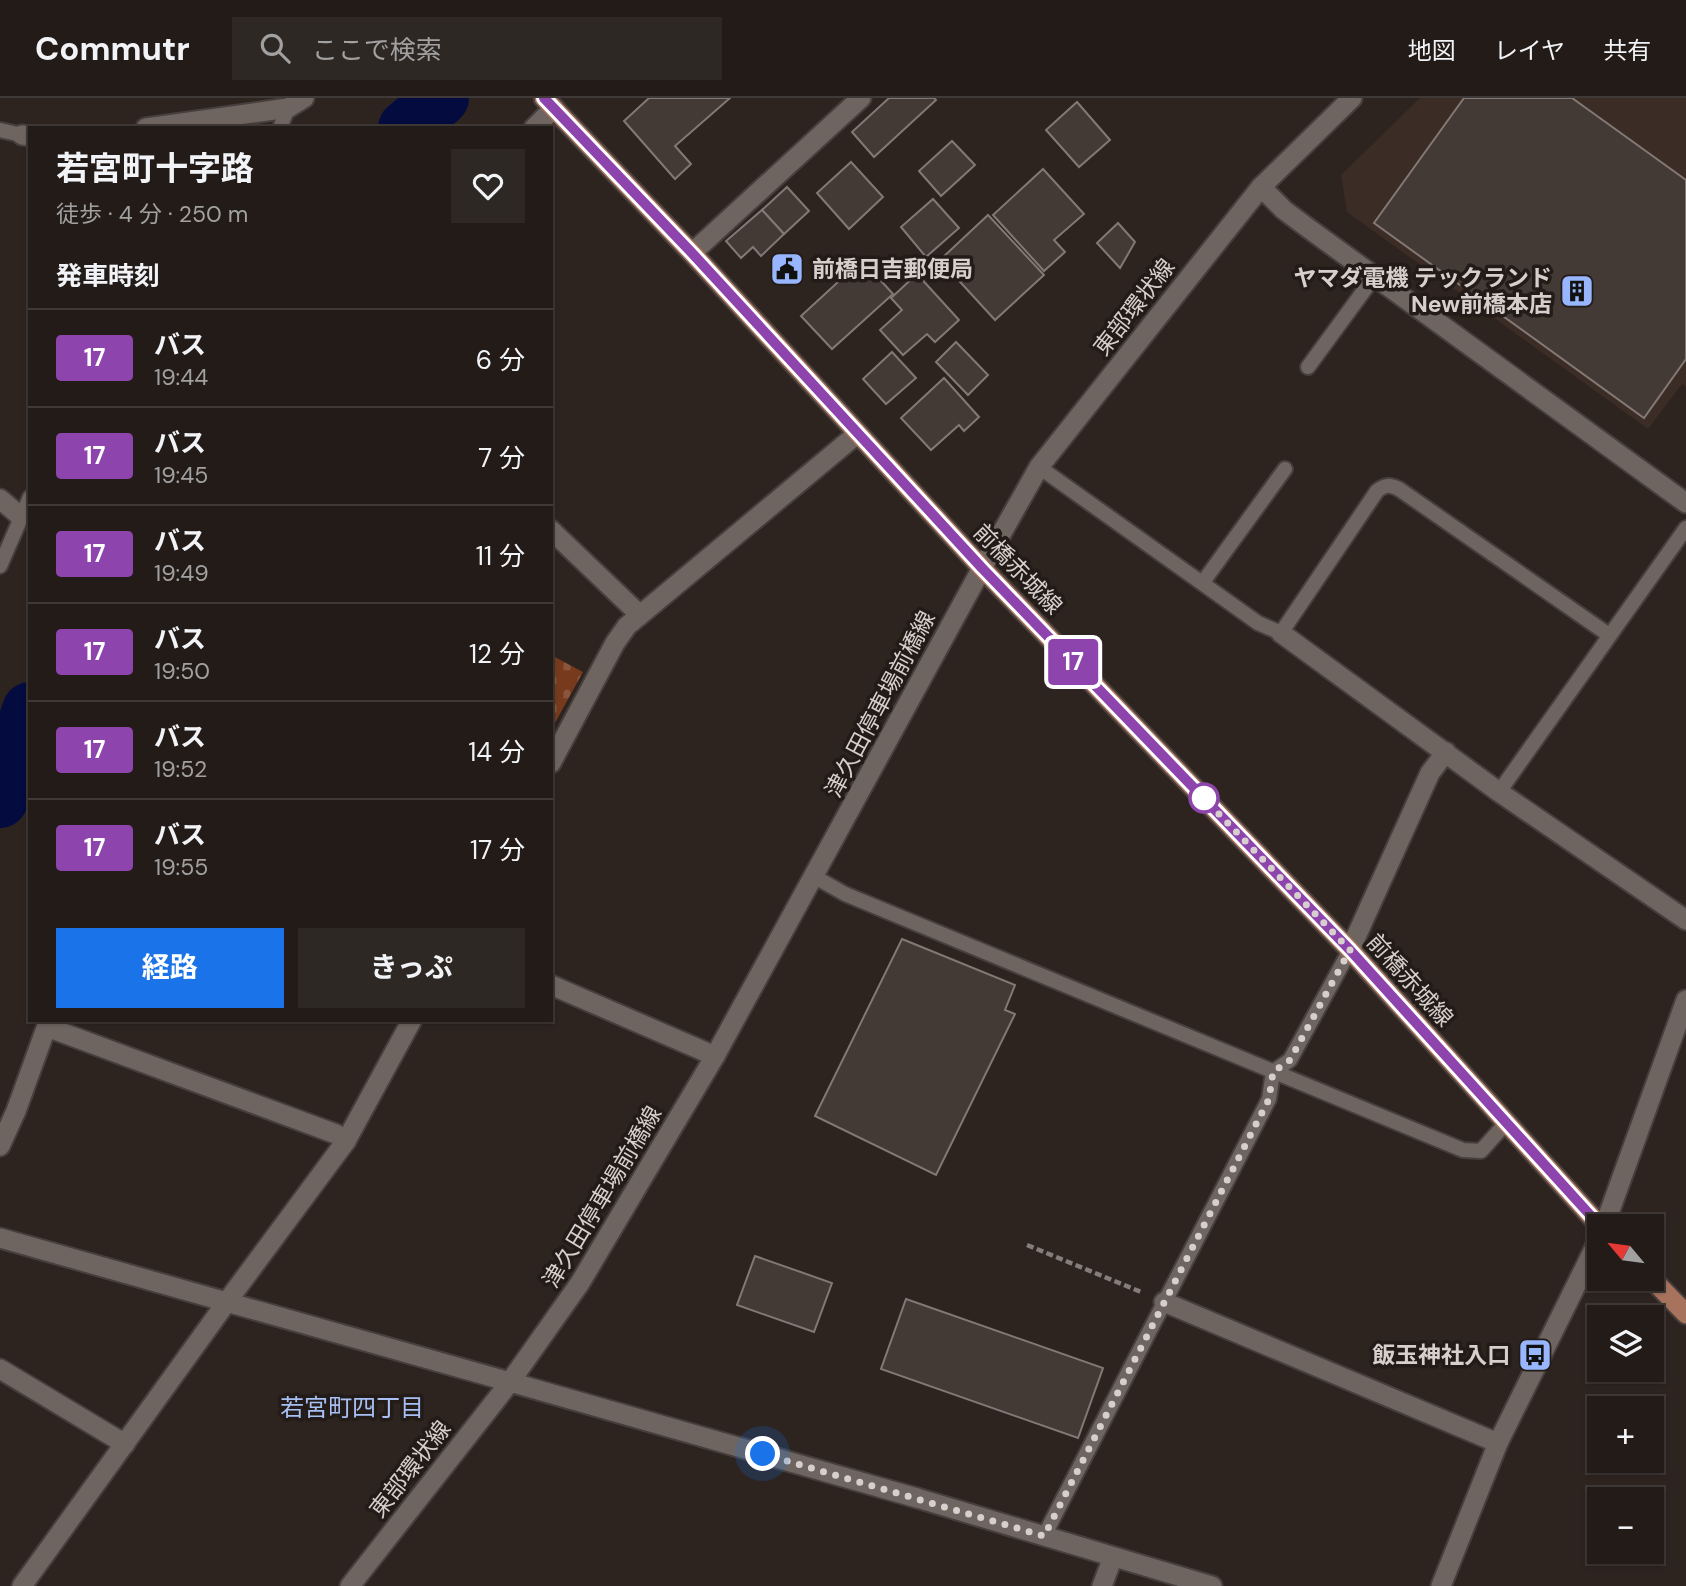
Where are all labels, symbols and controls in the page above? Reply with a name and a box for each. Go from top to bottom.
search box [232,17,722,80]
text: Commutr [35,27,190,70]
icon: search [256,29,294,67]
text: ここで検索 [312,33,442,67]
text: 地図 [1408,35,1456,66]
text: レイヤ [1494,35,1565,66]
text: 共有 [1603,35,1651,66]
text: 若宮町十字路 [56,147,254,190]
button: heart [451,149,525,223]
text: 徒歩 · 4 分 · 250 m [56,199,248,229]
public building icon: 前橋日吉郵便局 [768,250,806,288]
street label: 東部環状線 [1087,252,1181,362]
place label: 前橋日吉郵便局 [812,254,973,284]
text: 発車時刻 [56,259,160,293]
place label: ヤマダ電機 テックランド New前橋本店 [1294,263,1552,319]
building icon: ヤマダ電機 テックランド New前橋本店 [1558,272,1596,310]
text: バス [154,328,206,362]
text: 17 [84,342,105,373]
text: 6 分 [476,343,525,377]
text: 19:44 [154,362,208,392]
text: バス [154,426,206,460]
text: 17 [84,440,105,471]
text: 7 分 [478,441,525,475]
text: 19:45 [154,460,208,490]
street label: 前橋赤城線 [967,517,1069,621]
text: バス [154,524,206,558]
text: 17 [84,538,105,569]
text: 11 分 [476,539,525,573]
text: 19:49 [154,558,209,588]
street label: 津久田停車場前橋線 [818,606,942,802]
text: バス [154,622,206,656]
text: 17 [84,636,105,667]
text: 12 分 [469,637,525,671]
line badge: 17 [1042,639,1104,685]
text: 17 [1062,646,1084,677]
text: 19:50 [154,656,210,686]
text: バス [154,720,206,754]
text: 17 [84,734,105,765]
text: 14 分 [468,735,525,769]
text: 19:52 [154,754,207,784]
unlabelled marker [1189,783,1219,813]
text: バス [154,818,206,852]
text: 17 [84,832,105,863]
text: 17 分 [470,833,525,867]
text: 19:55 [154,852,208,882]
street label: 前橋赤城線 [1360,927,1460,1033]
button: 経路 [56,928,284,1008]
button: きっぷ [298,928,525,1008]
street label: 津久田停車場前橋線 [536,1101,668,1293]
north arrow [1587,1214,1664,1292]
map controls [1587,1214,1664,1564]
button: layers [1587,1305,1664,1382]
bus stop icon: 飯玉神社入口 [1516,1336,1554,1374]
place label: 飯玉神社入口 [1372,1340,1510,1370]
district label: 若宮町四丁目 [280,1392,424,1423]
button: + [1587,1396,1664,1473]
street label: 東部環状線 [363,1414,457,1524]
your location [745,1436,780,1471]
button: − [1587,1487,1664,1564]

